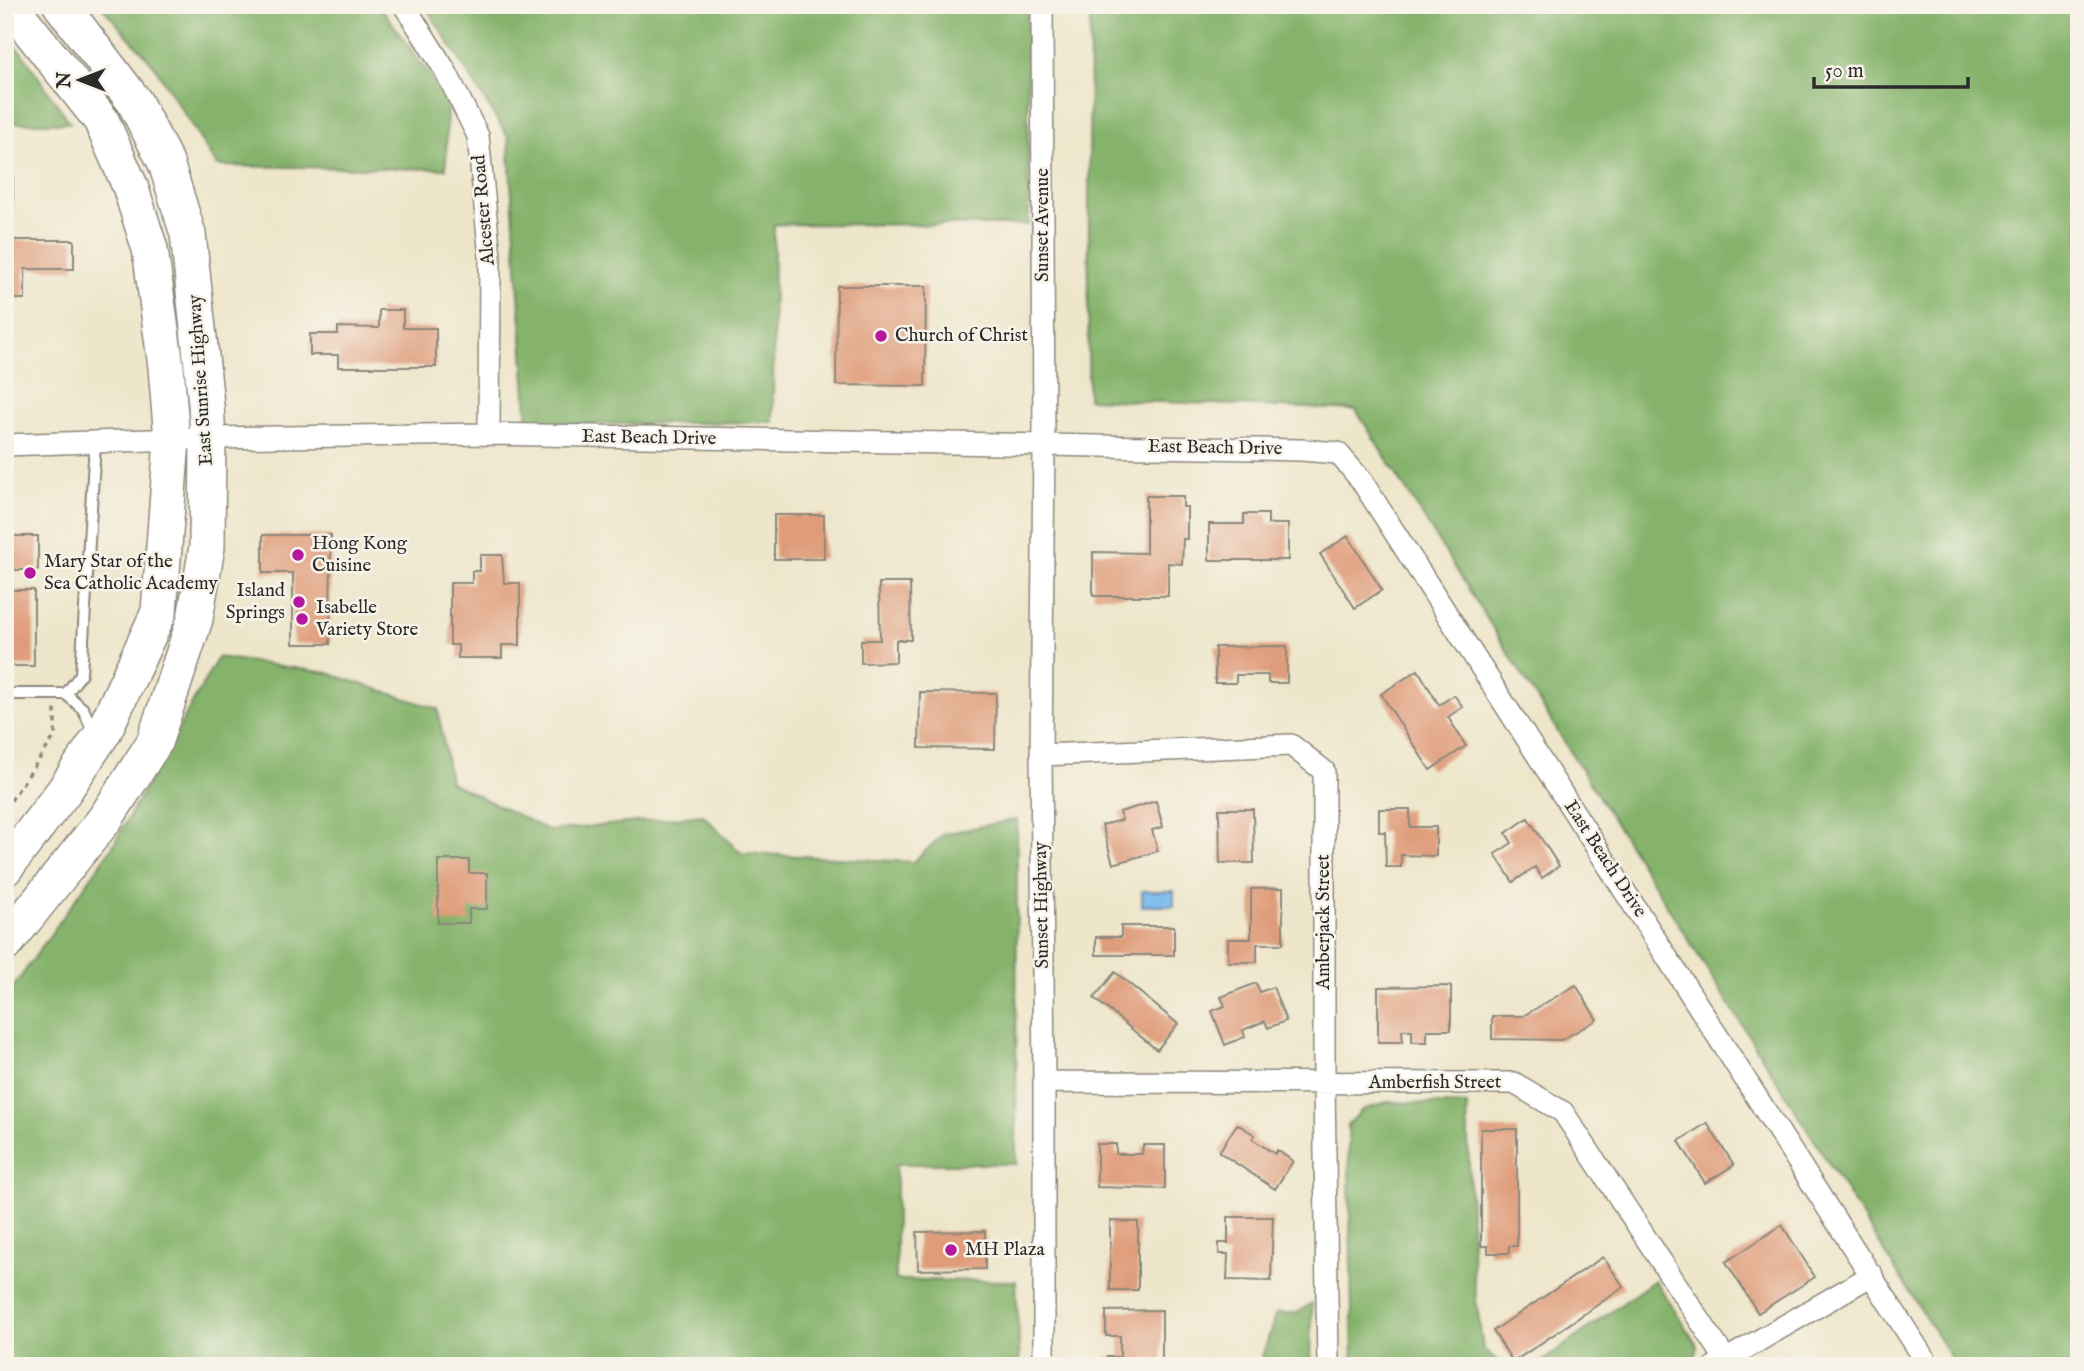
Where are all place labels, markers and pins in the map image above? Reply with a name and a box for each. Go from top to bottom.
place label: Church of Christ [895,324,1028,348]
marker: Church of Christ [873,328,889,344]
place label: Hong Kong Cuisine [312,532,408,578]
marker: Hong Kong Cuisine [290,547,306,563]
place label: Mary Star of the Sea Catholic Academy [44,550,218,596]
marker: Mary Star of the Sea Catholic Academy [22,565,38,581]
place label: Island Springs [226,579,286,625]
marker: Island Springs [291,594,307,610]
place label: Isabelle Variety Store [315,596,419,642]
marker: Isabelle Variety Store [294,611,310,627]
place label: MH Plaza [965,1238,1046,1262]
marker: MH Plaza [943,1242,959,1258]

